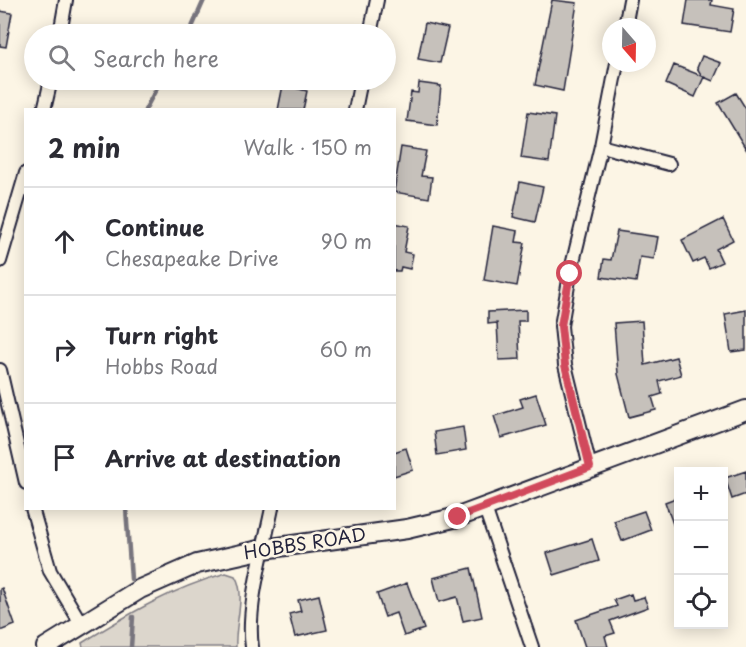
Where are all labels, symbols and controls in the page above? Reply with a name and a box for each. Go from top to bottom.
north arrow [602,18,656,72]
search box [24,24,396,90]
icon: search [45,41,78,74]
text: Search here [93,41,219,74]
text: 2 min [48,128,121,167]
text: Walk · 150 m [243,132,372,162]
text: Continue [105,210,204,243]
icon: ahead [48,225,81,258]
text: 90 m [321,226,372,256]
text: Chesapeake Drive [105,243,279,273]
route start [556,260,582,286]
text: Turn right [105,318,218,351]
icon: right [48,333,81,366]
text: 60 m [320,334,372,364]
text: Hobbs Road [105,351,218,381]
icon: arrive [48,441,81,474]
text: Arrive at destination [105,441,341,474]
map controls [674,467,728,629]
button: + [674,467,728,521]
route end [444,503,470,529]
street label: HOBBS ROAD [242,520,368,565]
button: − [674,521,728,575]
button: locate [674,575,728,629]

